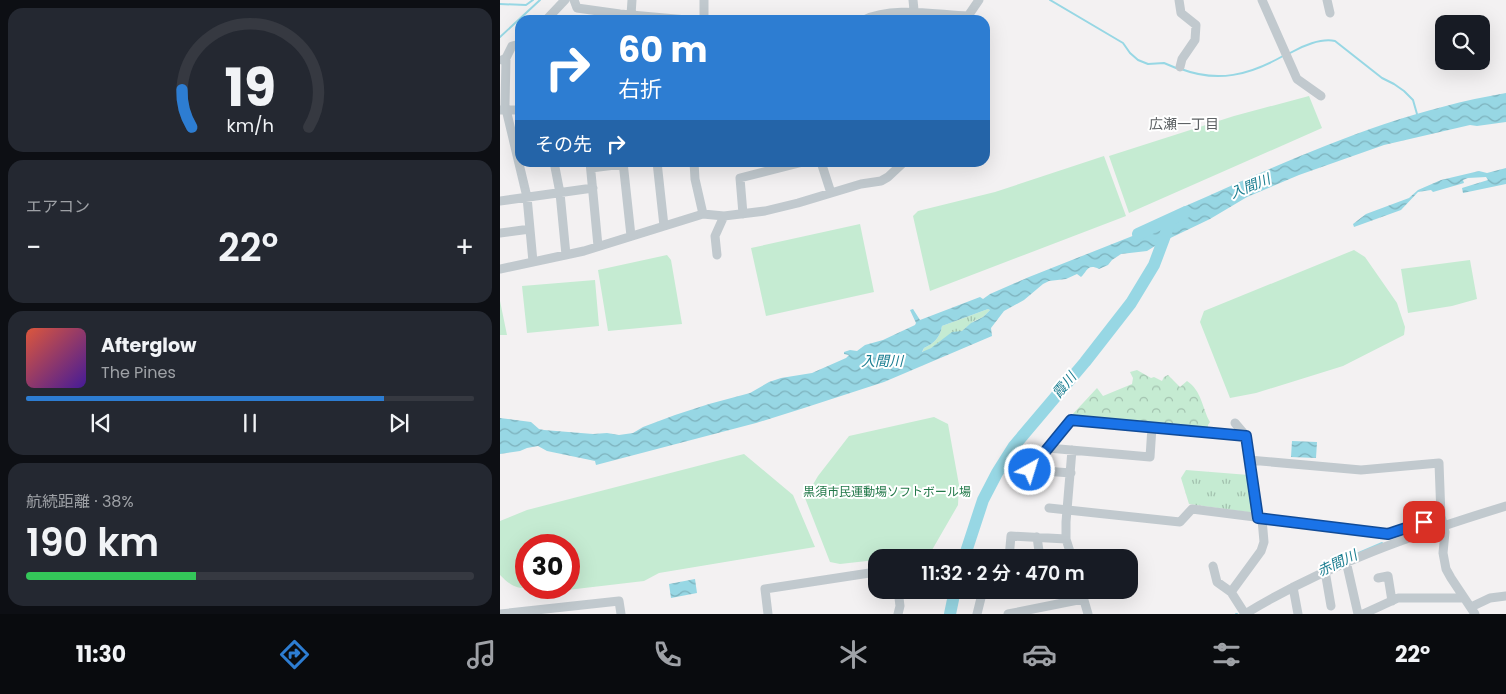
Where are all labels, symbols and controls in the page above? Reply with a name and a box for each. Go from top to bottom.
map controls [1435,15,1490,70]
button: search [1435,15,1490,70]
text: 60 m [618,25,708,74]
icon: right [535,35,600,100]
text: 19 [224,51,276,124]
text: 右折 [618,74,662,105]
text: km/h [226,113,274,138]
district label: 広瀬一丁目 [1149,114,1219,134]
icon: right [602,130,630,158]
text: その先 [535,131,592,158]
water label: 入間川 [1227,168,1275,203]
text: エアコン [26,195,90,218]
text: 22° [218,221,278,274]
text: − [26,228,41,267]
text: + [455,228,474,267]
text: Afterglow [101,332,196,359]
water label: 入間川 [861,351,905,371]
text: The Pines [101,361,176,384]
water label: 霞川 [1047,366,1082,402]
icon: previous [87,409,115,437]
icon: pause [236,409,264,437]
icon: next [385,409,413,437]
position arrow [1003,443,1055,495]
park label: 黒須市民運動場ソフトボール場 [803,483,971,500]
text: 航続距離 · 38% [26,490,134,513]
pin [1403,501,1445,543]
icon: arrive [1410,508,1438,536]
text: 190 km [26,516,159,569]
speed limit sign: 30 [515,534,580,599]
water label: 赤間川 [1314,544,1362,581]
text: 11:32 · 2 分 · 470 m [921,560,1085,587]
icon: directions [277,637,312,672]
icon: music [464,637,499,672]
icon: phone [650,637,685,672]
icon: climate [836,637,871,672]
icon: car [1022,637,1057,672]
icon: filters [1209,637,1244,672]
text: 11:30 [76,639,126,670]
text: 22° [1395,639,1430,670]

